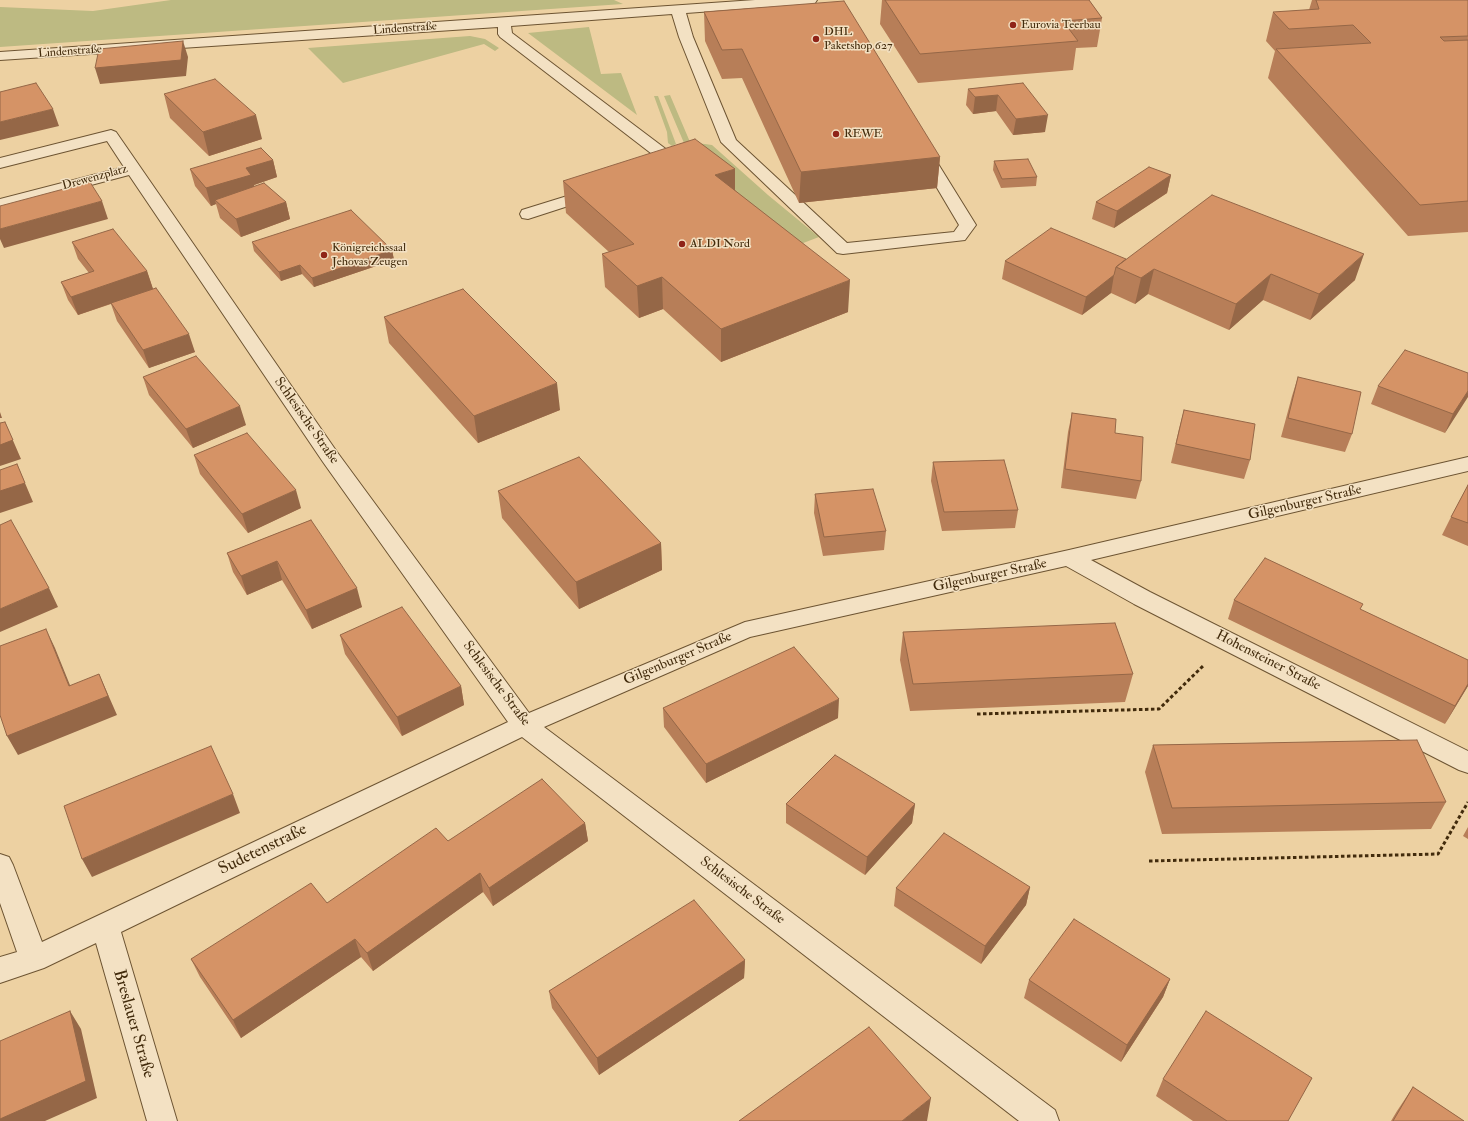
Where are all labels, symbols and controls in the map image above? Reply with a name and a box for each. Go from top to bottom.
place label: Eurovia Teerbau [1021,18,1101,32]
street label: Lindenstraße [373,20,437,38]
marker: Eurovia Teerbau [1008,20,1018,30]
place label: DHL Paketshop 627 [824,25,892,53]
marker: DHL Paketshop 627 [811,34,821,44]
street label: Lindenstraße [38,43,102,61]
place label: REWE [844,127,882,141]
marker: REWE [831,129,841,139]
street label: Drewenzplatz [61,162,129,194]
place label: ALDI Nord [690,237,750,251]
marker: ALDI Nord [677,239,687,249]
place label: Königreichssaal Jehovas Zeugen [332,241,408,269]
marker: Königreichssaal Jehovas Zeugen [319,250,329,260]
street label: Schlesische Straße [270,374,342,468]
street label: Gilgenburger Straße [1247,482,1363,524]
street label: Gilgenburger Straße [932,556,1048,596]
street label: Hohensteiner Straße [1213,627,1323,695]
street label: Gilgenburger Straße [621,629,735,689]
street label: Schlesische Straße [459,638,533,730]
street label: Sudetenstraße [215,820,311,880]
street label: Schlesische Straße [696,854,788,928]
street label: Breslauer Straße [108,967,158,1081]

